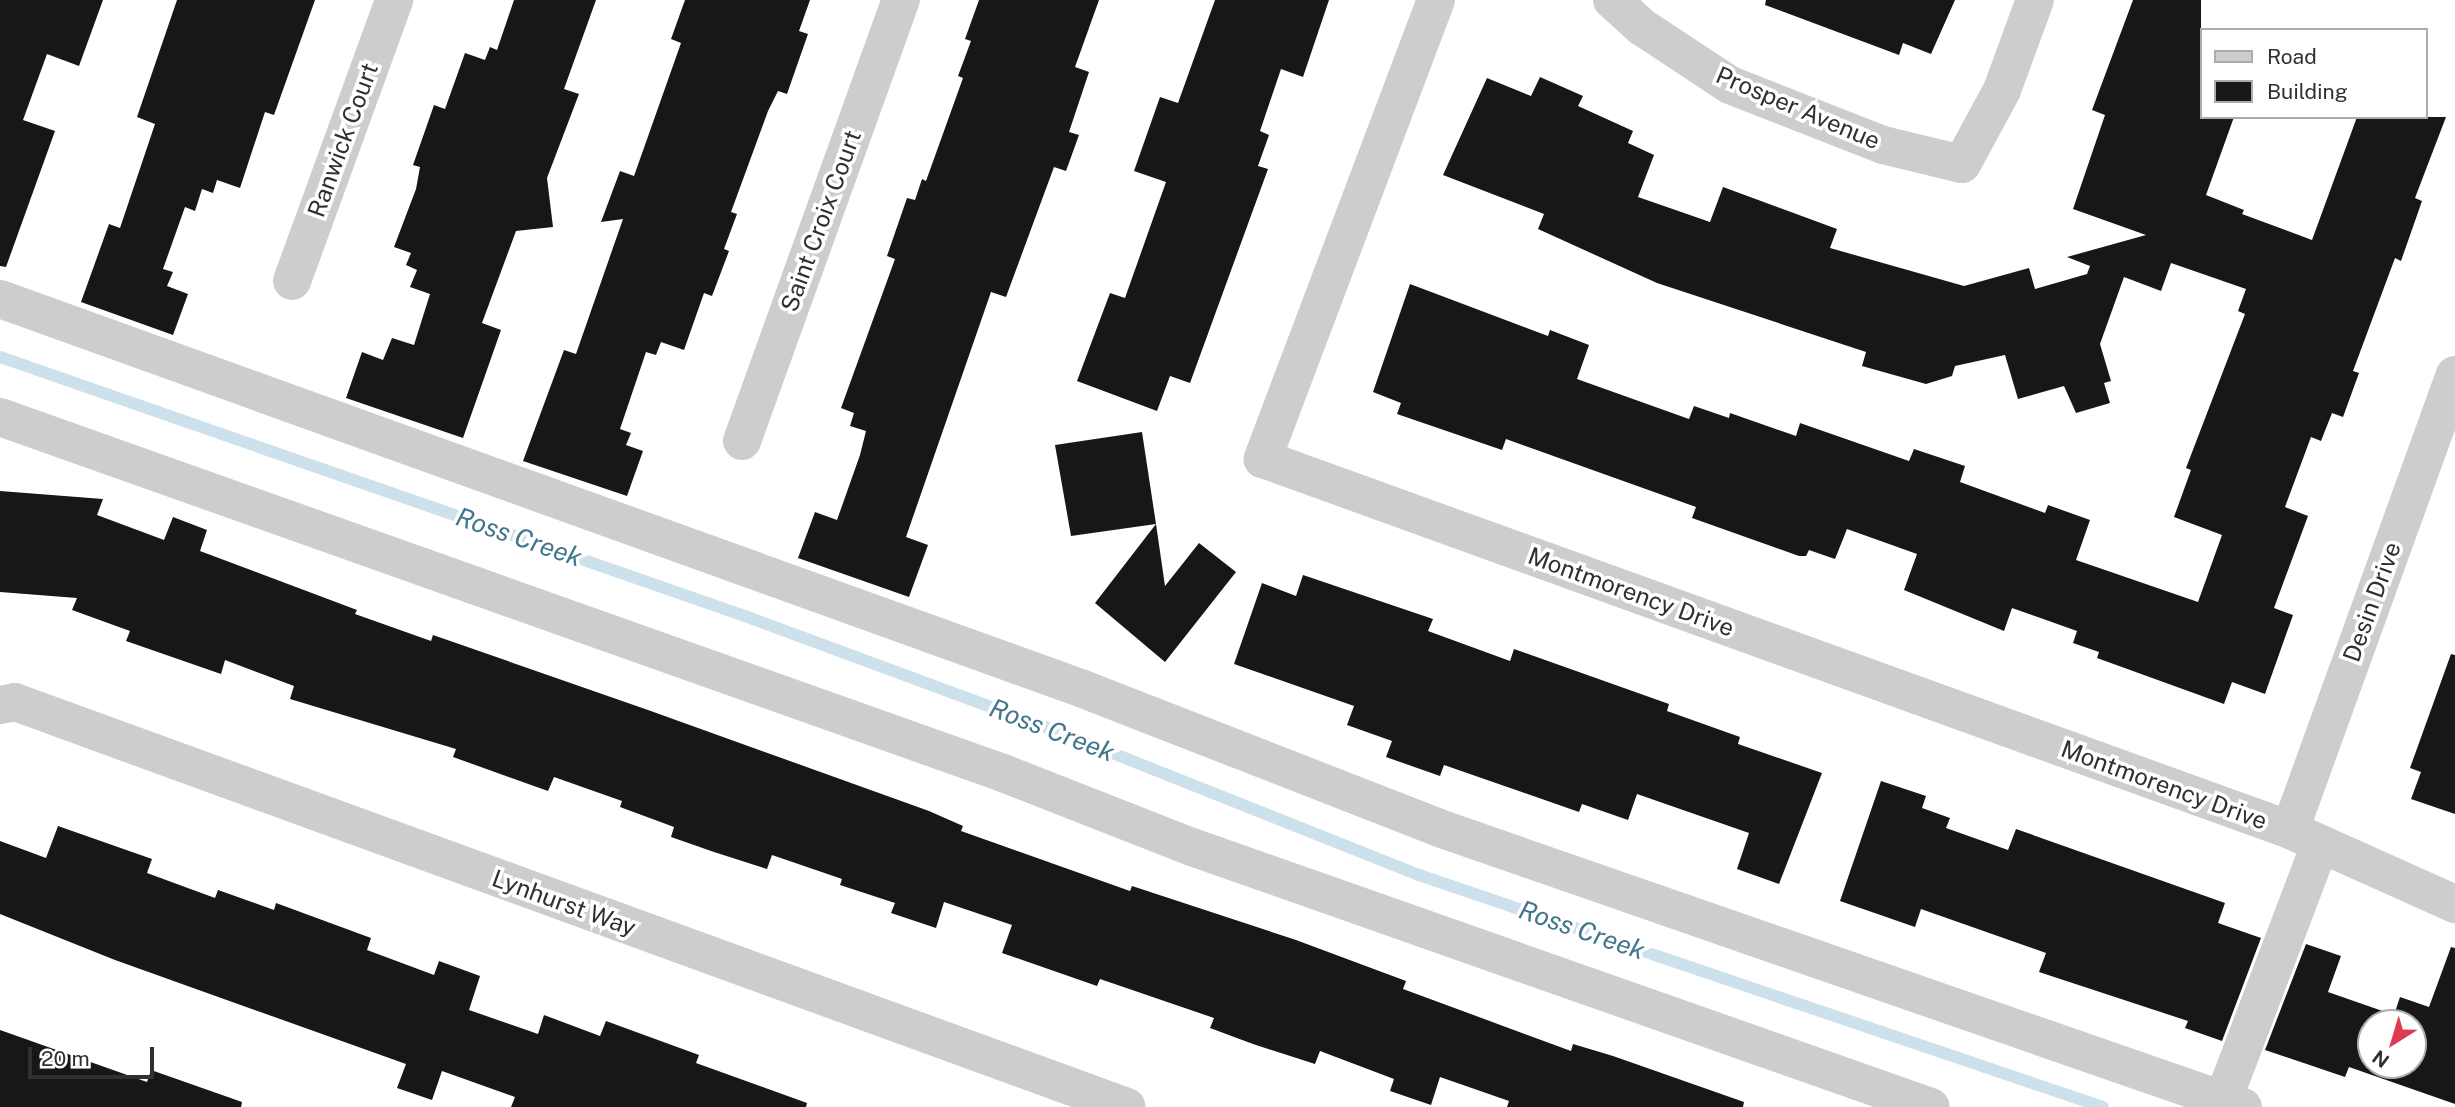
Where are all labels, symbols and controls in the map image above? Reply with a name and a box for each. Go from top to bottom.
legend [2200,28,2427,119]
text: Road [2267,44,2317,69]
street label: Ranwick Court [302,59,384,221]
street label: Prosper Avenue [1712,60,1884,156]
text: Building [2267,79,2348,104]
street label: Saint Croix Court [775,126,867,316]
water label: Ross Creek [452,501,586,573]
street label: Desin Drive [2337,538,2407,666]
street label: Montmorency Drive [1524,541,1738,643]
water label: Ross Creek [985,692,1119,768]
street label: Montmorency Drive [2057,734,2271,836]
street label: Lynhurst Way [488,864,640,942]
water label: Ross Creek [1515,894,1649,966]
north arrow [2357,1009,2427,1079]
scale bar [32,1034,158,1078]
text: 20 m [41,1046,90,1071]
text: N [2368,1046,2393,1072]

